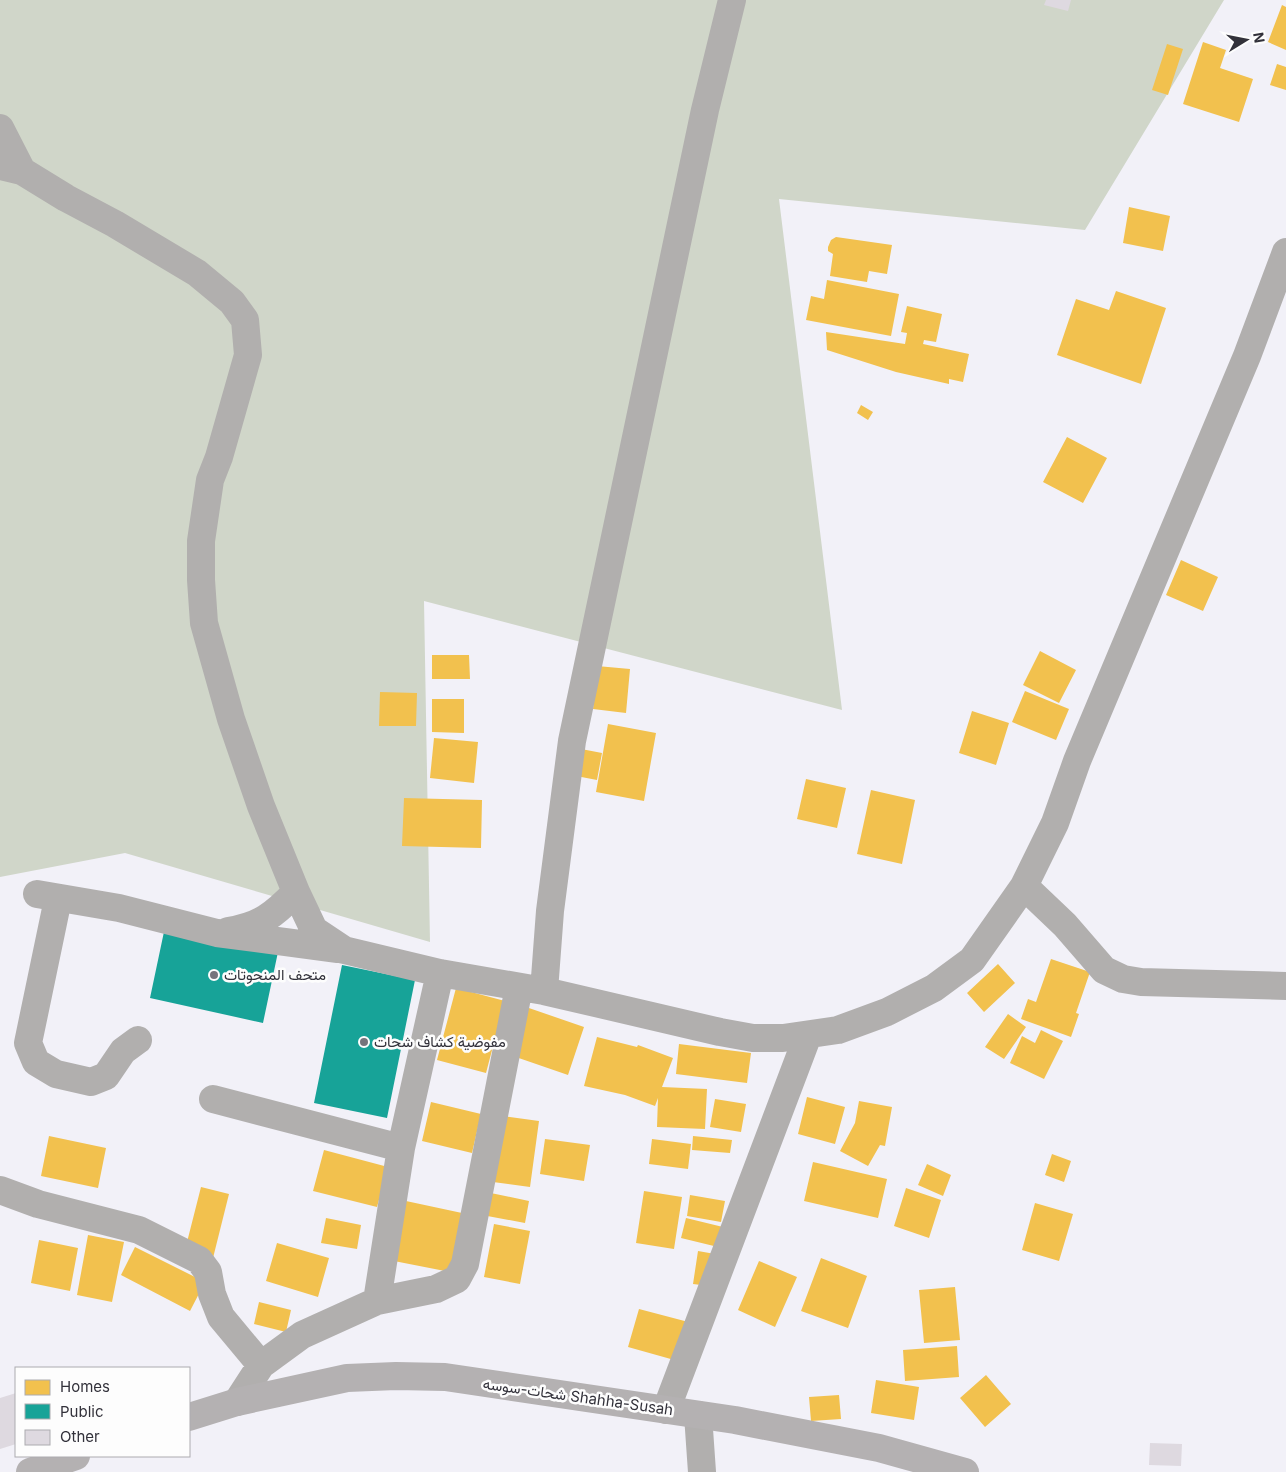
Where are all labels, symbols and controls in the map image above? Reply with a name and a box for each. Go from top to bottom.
north arrow [1221,15,1271,65]
text: N [1250,31,1269,44]
place label: متحف المنحوتات [224,965,326,984]
marker: متحف المنحوتات [208,969,220,981]
place label: مفوضية كشاف شحات [374,1032,506,1051]
marker: مفوضية كشاف شحات [358,1036,370,1048]
legend [15,1367,190,1457]
street label: شحات-سوسه Shahha-Susah [482,1374,674,1419]
text: Homes [60,1377,110,1396]
text: Public [60,1402,103,1421]
text: Other [60,1427,100,1446]

